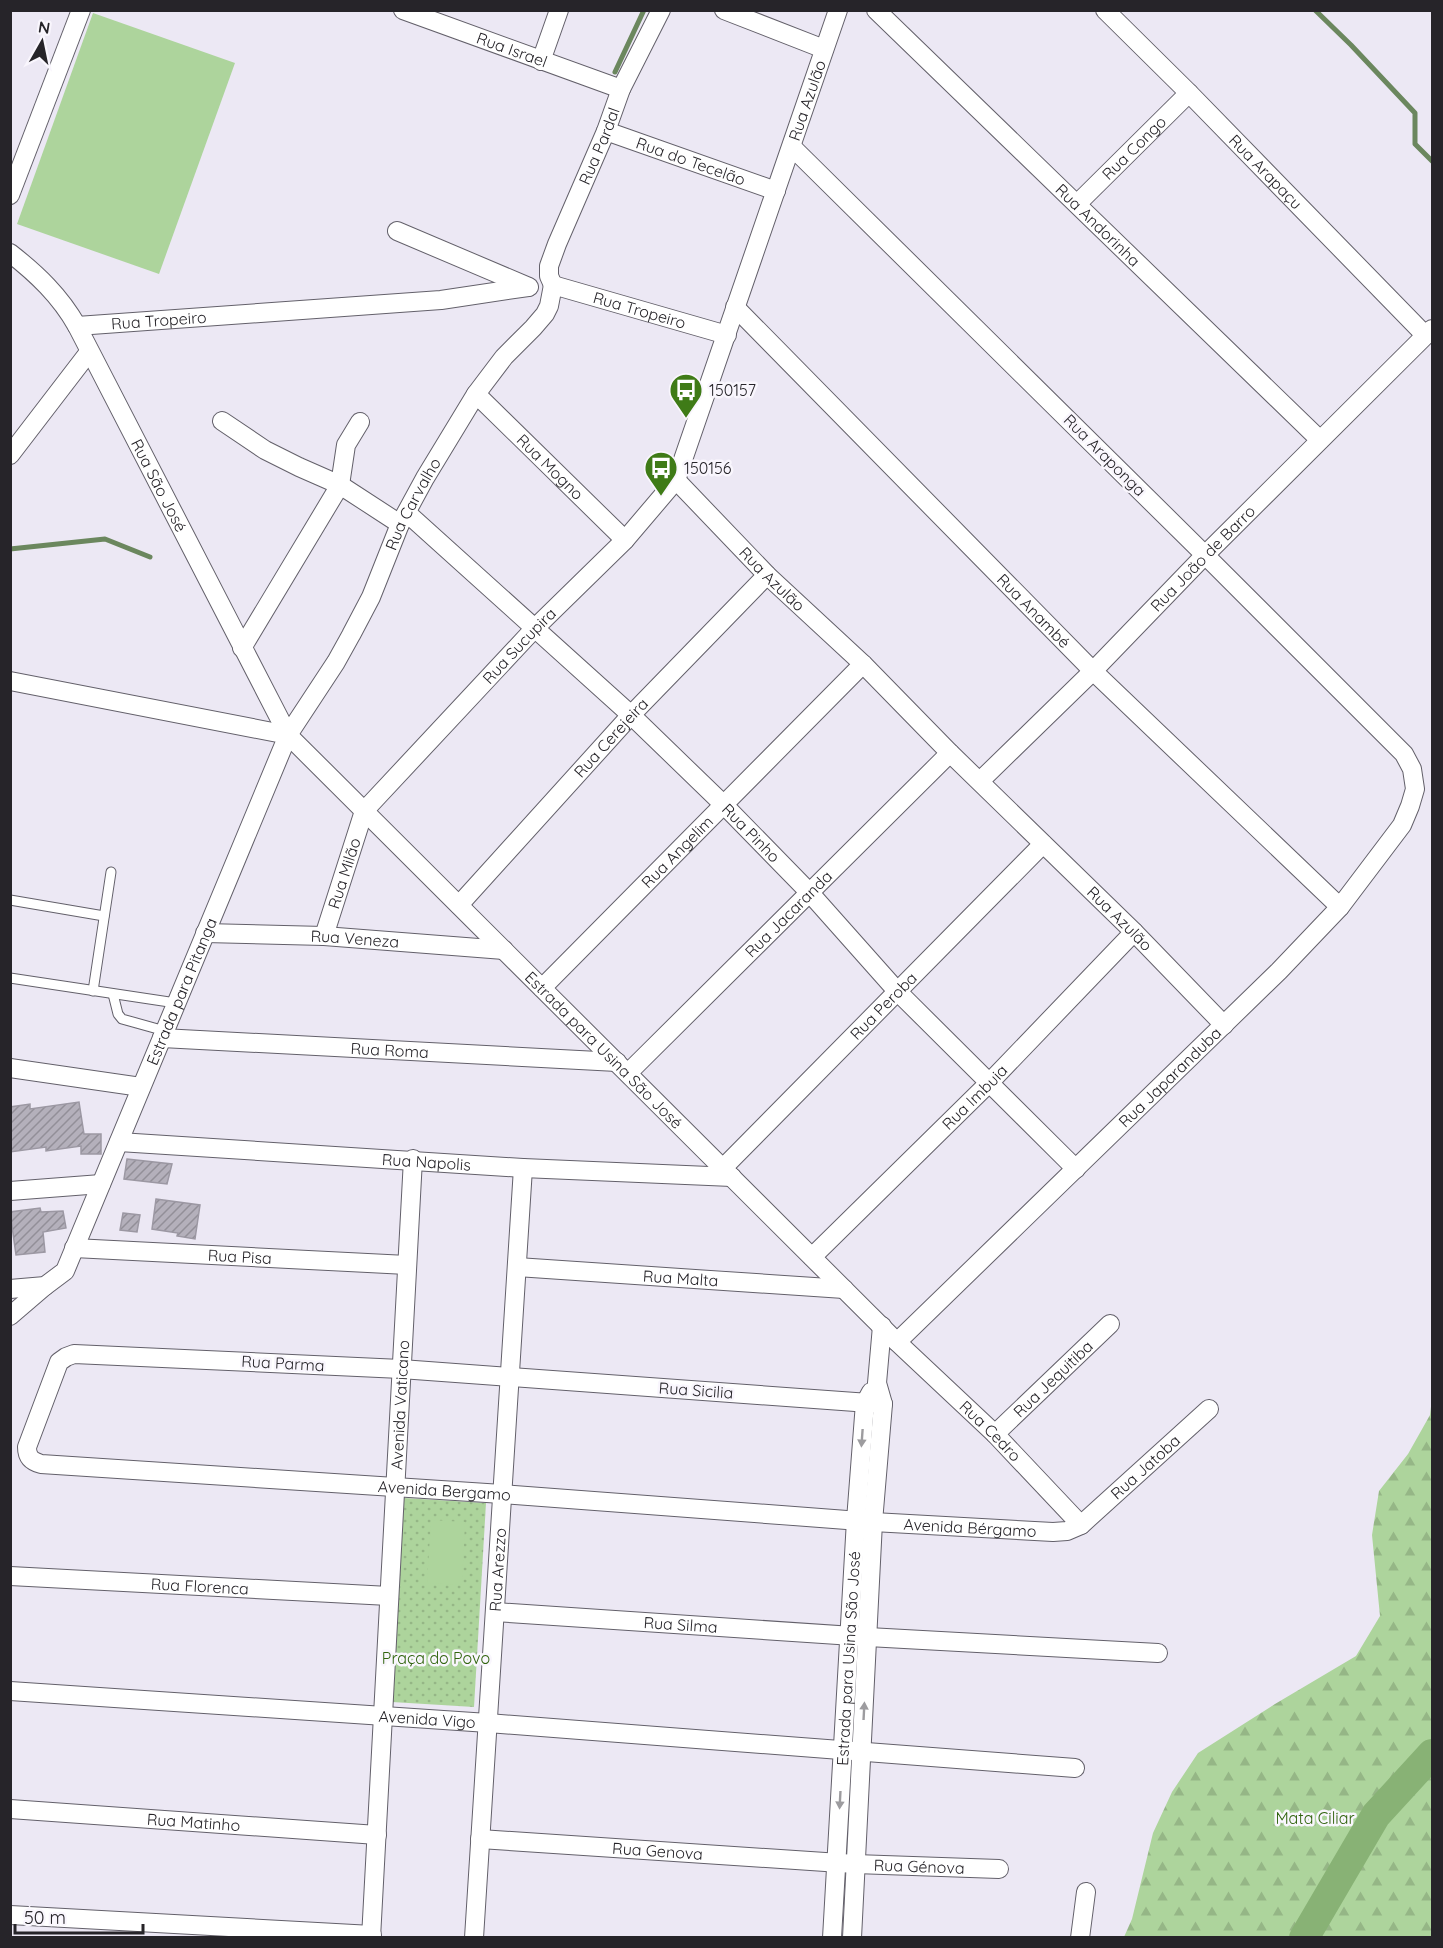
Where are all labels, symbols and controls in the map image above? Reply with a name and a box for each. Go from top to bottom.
north arrow [12,12,72,72]
text: N [37,16,52,38]
street label: Rua Israel [474,28,550,71]
street label: Rua Azulão [784,57,830,143]
street label: Rua Pardal [574,105,624,188]
street label: Rua Congo [1097,112,1170,184]
street label: Rua Arapaçu [1225,130,1307,213]
street label: Rua do Tecelão [633,132,748,189]
street label: Rua Andorinha [1051,179,1145,271]
street label: Rua Tropeiro [591,287,688,333]
street label: Rua Tropeiro [110,307,207,334]
bus stop icon: 150157 [668,372,704,419]
place label: 150157 [709,380,756,400]
street label: Rua Araponga [1060,410,1150,500]
street label: Rua Mogno [513,430,588,504]
street label: Rua São José [127,435,191,535]
bus stop icon: 150156 [643,450,679,497]
street label: Rua Carvalho [381,454,445,553]
place label: 150156 [684,458,732,478]
street label: Rua João de Barro [1146,501,1259,616]
street label: Rua Azulão [735,542,809,615]
street label: Rua Anambé [993,569,1075,652]
street label: Rua Sucupira [478,603,560,688]
street label: Rua Cerejeira [570,694,652,781]
street label: Rua Pinho [718,799,784,867]
street label: Rua Angelim [637,811,717,892]
street label: Rua Milão [323,835,365,911]
street label: Rua Jacaranda [740,866,836,961]
street label: Rua Azulão [1083,882,1157,955]
street label: Estrada para Pitanga [142,915,221,1068]
street label: Rua Veneza [310,926,400,952]
street label: Estrada para Usina São José [521,967,687,1133]
street label: Rua Peroba [846,968,921,1044]
street label: Rua Japaranduba [1114,1023,1225,1131]
street label: Rua Roma [350,1038,429,1062]
street label: Rua Imbuia [938,1060,1011,1134]
street label: Rua Napolis [381,1149,471,1175]
street label: Rua Pisa [207,1245,272,1268]
street label: Rua Malta [642,1265,719,1291]
street label: Rua Jequitiba [1009,1336,1097,1421]
street label: Avenida Vaticano [386,1339,413,1470]
street label: Rua Parma [241,1351,325,1375]
street label: Rua Sicilia [658,1377,734,1403]
street label: Rua Cedro [956,1396,1025,1465]
one-way arrow [858,1429,867,1448]
street label: Rua Jatoba [1106,1430,1184,1503]
street label: Avenida Bergamo [377,1476,512,1505]
street label: Avenida Bérgamo [903,1514,1037,1541]
street label: Rua Arezzo [485,1527,510,1612]
street label: Estrada para Usina São José [832,1551,864,1766]
street label: Rua Florenca [150,1573,249,1599]
street label: Rua Silma [643,1612,718,1637]
park label: Praça do Povo [382,1648,490,1668]
one-way arrow [859,1702,868,1721]
street label: Avenida Vigo [378,1706,476,1732]
one-way arrow [836,1791,845,1810]
park label: Mata Ciliar [1275,1808,1355,1828]
street label: Rua Matinho [146,1809,241,1835]
street label: Rua Genova [612,1838,704,1864]
street label: Rua Génova [873,1855,965,1878]
scale bar [15,1897,142,1935]
text: 50 m [24,1906,66,1929]

